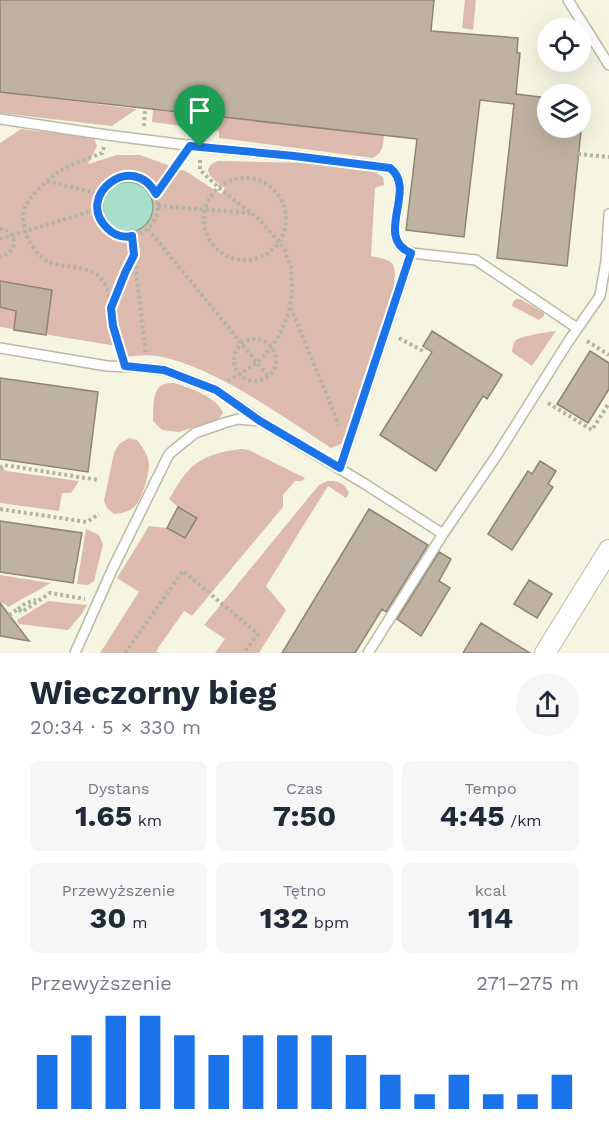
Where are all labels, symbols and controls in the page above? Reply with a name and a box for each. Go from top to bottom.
map controls [537,18,591,138]
button: locate [537,18,591,72]
button: layers [537,84,591,138]
pin [174,85,225,147]
icon: arrive [183,94,216,127]
text: Wieczorny bieg [30,673,276,712]
button: share [516,673,579,736]
text: 20:34 · 5 × 330 m [30,715,201,739]
text: Dystans [87,779,150,798]
text: Czas [286,779,323,798]
text: Tempo [464,779,517,798]
text: 1.65 [75,798,132,833]
text: 7:50 [273,798,336,833]
text: 4:45 [439,798,505,833]
text: km [132,811,162,830]
text: /km [505,811,542,830]
text: Przewyższenie [62,881,175,900]
text: Tętno [283,881,326,900]
text: kcal [475,881,506,900]
text: 30 [90,900,127,935]
text: 132 [260,900,308,935]
text: 114 [468,900,513,935]
text: m [127,913,147,932]
text: bpm [308,913,349,932]
text: Przewyższenie [30,971,172,995]
text: 271–275 m [476,971,579,995]

